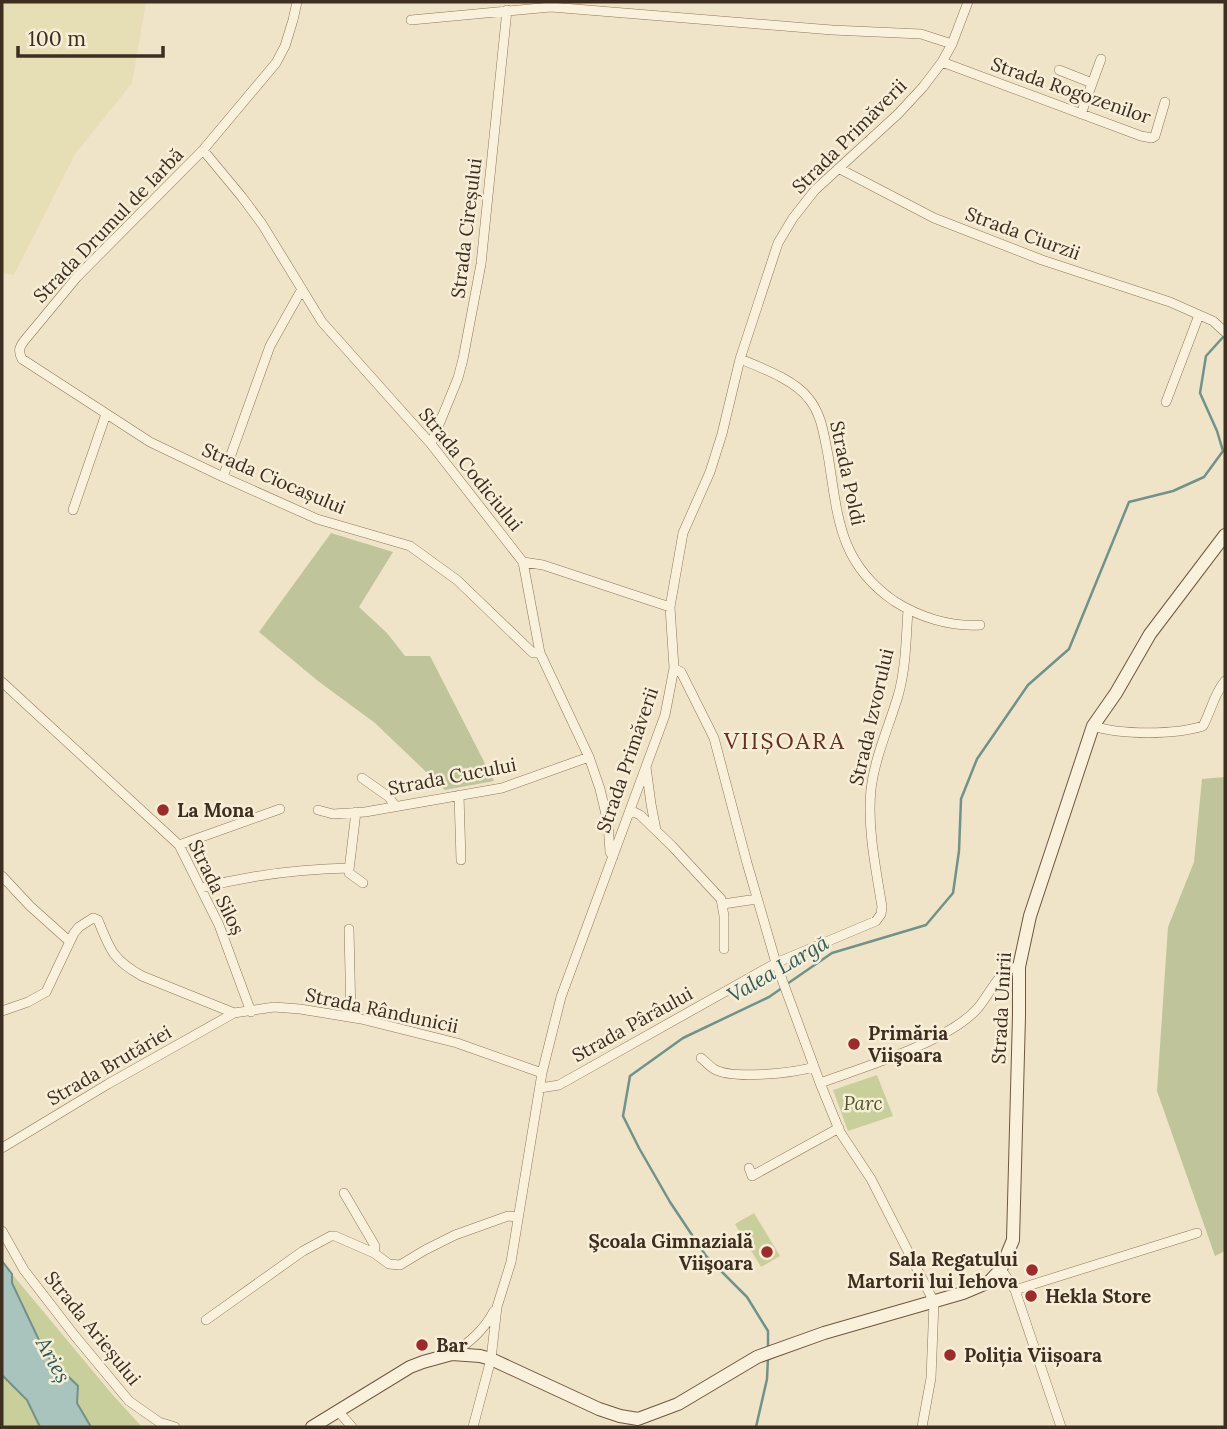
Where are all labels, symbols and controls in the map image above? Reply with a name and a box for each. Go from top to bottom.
scale bar [18,14,163,58]
text: 100 m [28,25,86,52]
street label: Strada Rogozenilor [988,51,1155,129]
street label: Strada Primăverii [787,74,911,198]
street label: Strada Drumul de Iarbă [28,142,188,307]
street label: Strada Cireșului [445,157,487,299]
street label: Strada Ciurzii [962,201,1084,265]
street label: Strada Codiciului [414,402,528,536]
street label: Strada Poldi [825,418,871,528]
street label: Strada Ciocașului [199,437,349,519]
street label: Strada Izvorului [844,646,898,788]
street label: Strada Primăverii [591,684,663,836]
district label: VIIȘOARA [723,726,846,755]
street label: Strada Cucului [386,752,518,800]
place label: La Mona [177,798,254,822]
marker: La Mona [155,802,171,818]
street label: Strada Siloș [184,835,250,939]
water label: Valea Largă [722,928,834,1008]
street label: Strada Unirii [986,951,1016,1065]
street label: Strada Pârâului [567,981,697,1067]
street label: Strada Rândunicii [303,982,461,1038]
street label: Strada Brutăriei [43,1020,175,1110]
place label: Primăria Viişoara [868,1021,948,1067]
marker: Primăria Viişoara [846,1036,862,1052]
park label: Parc [844,1091,882,1115]
place label: Şcoala Gimnazială Viişoara [588,1229,753,1275]
marker: Şcoala Gimnazială Viişoara [759,1244,775,1260]
place label: Sala Regatului Martorii lui Iehova [847,1247,1018,1293]
marker: Sala Regatului Martorii lui Iehova [1024,1262,1040,1278]
street label: Strada Arieșului [40,1266,146,1390]
place label: Hekla Store [1045,1284,1151,1308]
marker: Hekla Store [1023,1288,1039,1304]
water label: Arieș [30,1333,76,1387]
place label: Bar [436,1333,468,1357]
marker: Bar [414,1337,430,1353]
place label: Poliția Viișoara [964,1343,1102,1368]
marker: Poliția Viișoara [942,1347,958,1363]

